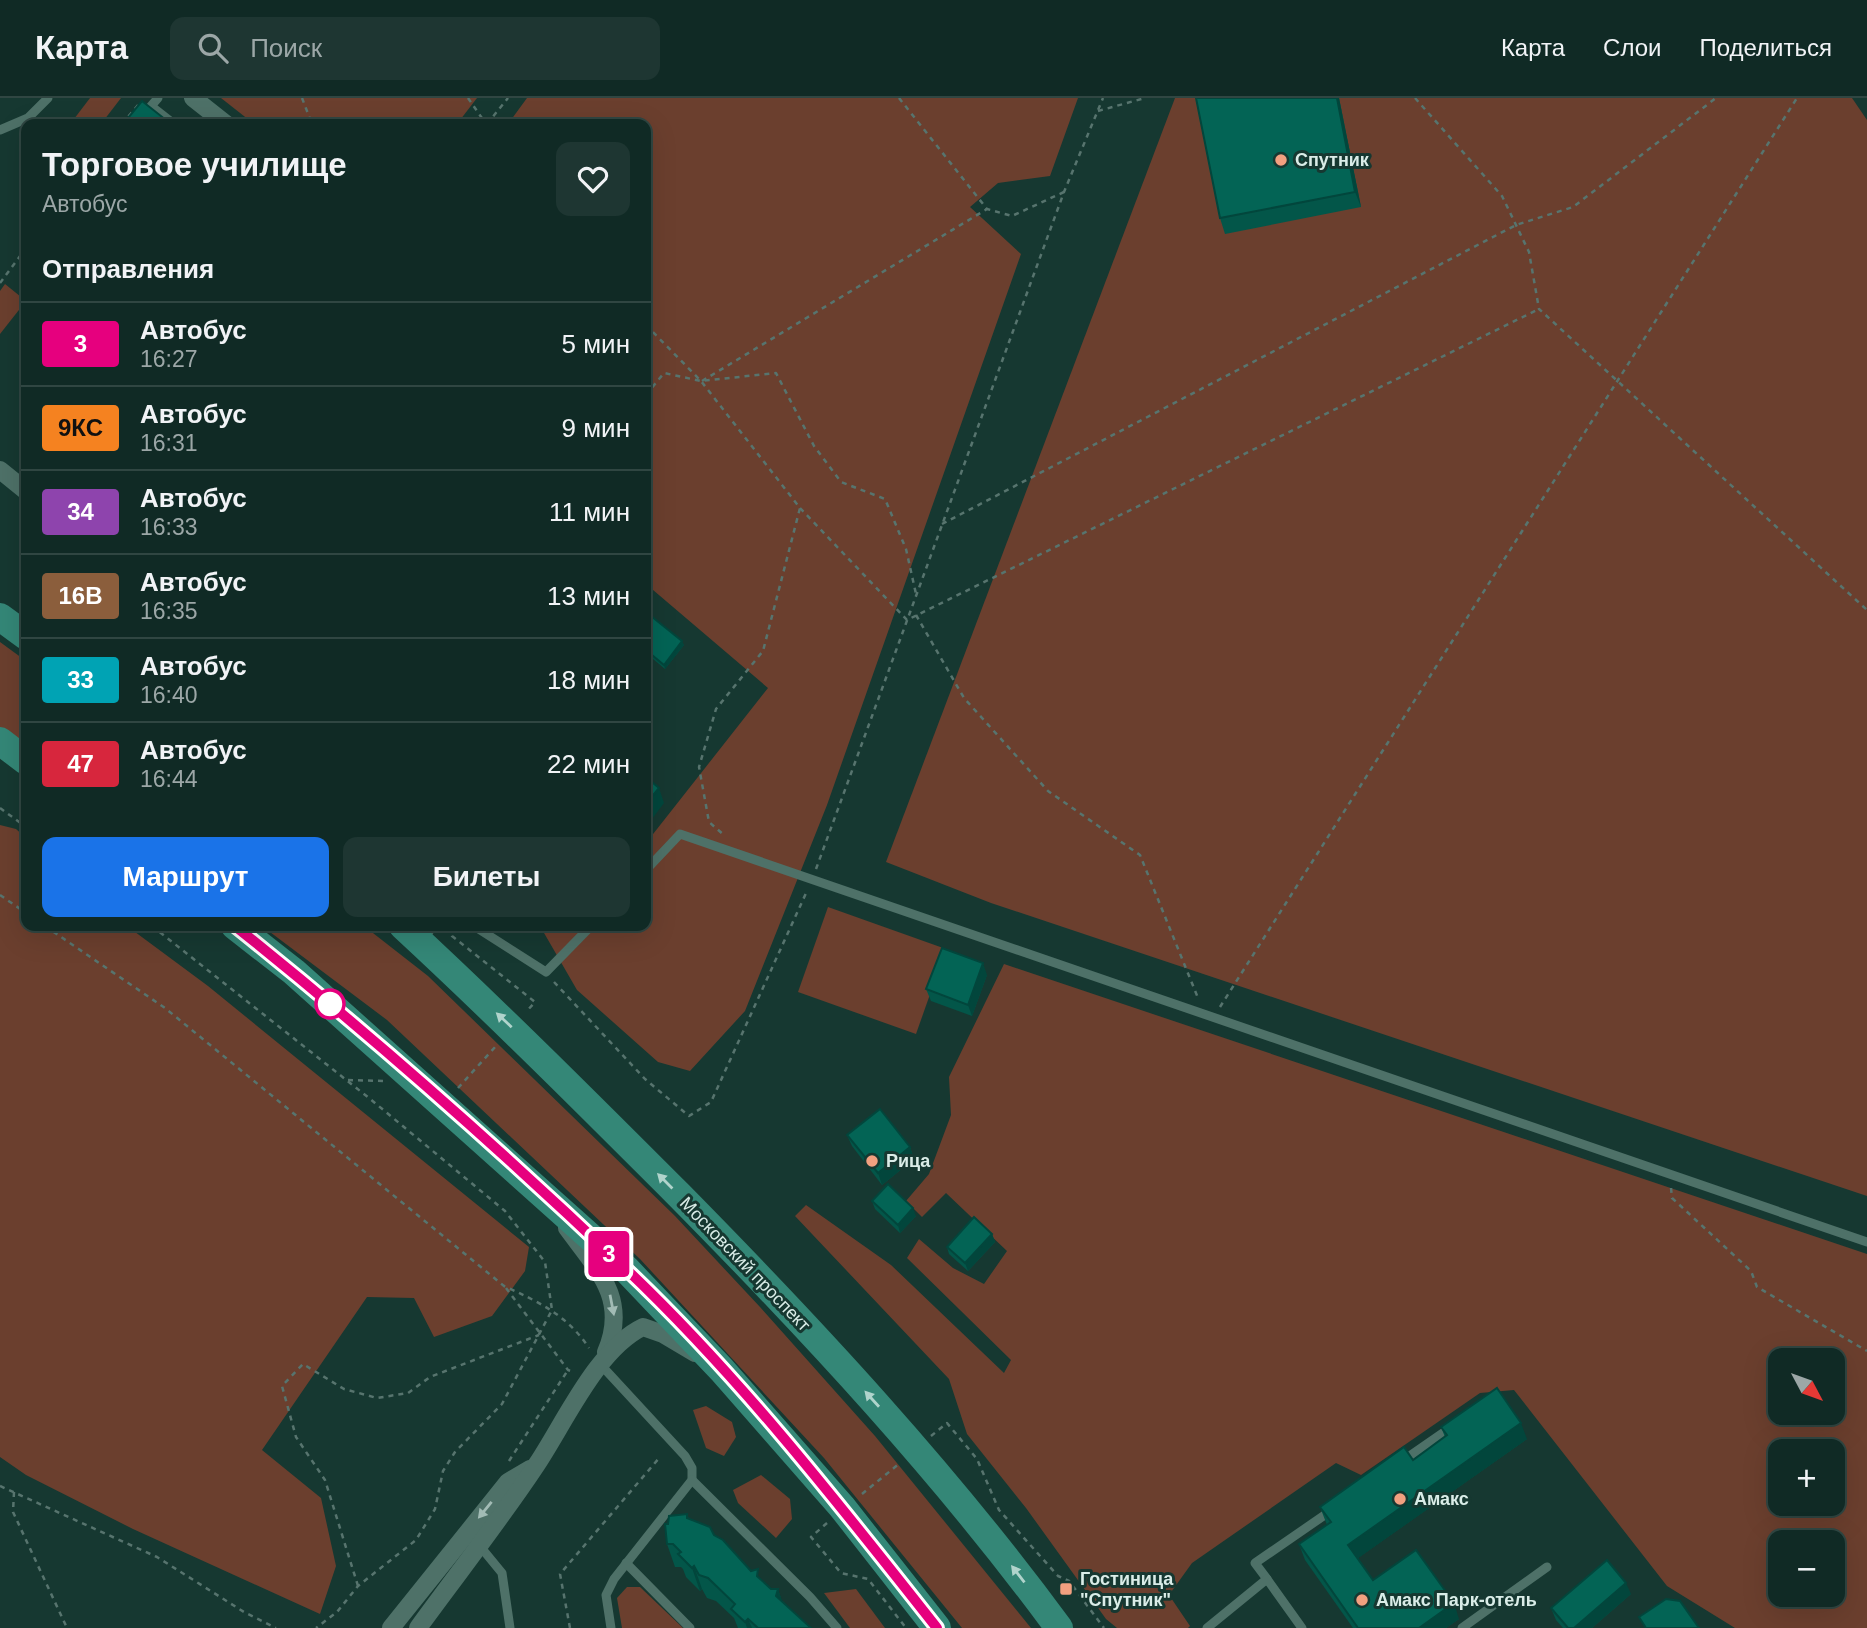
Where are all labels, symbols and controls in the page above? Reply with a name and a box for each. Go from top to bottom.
search box [170,17,660,80]
text: Карта [35,29,128,66]
icon: search [194,29,232,67]
text: Поиск [250,33,322,63]
text: Карта [1501,34,1565,61]
text: Слои [1603,34,1661,61]
text: Поделиться [1699,34,1832,61]
button: heart [556,142,630,216]
text: Торговое училище [42,146,347,183]
place label: Спутник [1295,150,1370,170]
marker: Спутник [1273,152,1289,168]
text: Автобус [42,191,128,217]
text: Отправления [42,254,214,284]
text: Автобус [140,315,247,345]
text: 5 мин [562,329,630,359]
text: 3 [74,330,87,357]
text: 16:27 [140,346,198,372]
text: Автобус [140,399,247,429]
text: 9 мин [562,413,630,443]
text: 9КС [58,414,103,441]
text: 16:31 [140,430,198,456]
text: Автобус [140,483,247,513]
text: 11 мин [549,497,630,527]
text: 34 [67,498,94,525]
text: 16:33 [140,514,198,540]
text: Автобус [140,567,247,597]
text: 13 мин [547,581,630,611]
text: 16В [58,582,103,609]
text: 16:35 [140,598,198,624]
text: Автобус [140,651,247,681]
text: 18 мин [547,665,630,695]
text: 33 [67,666,94,693]
text: 16:40 [140,682,198,708]
text: Автобус [140,735,247,765]
text: 22 мин [547,749,630,779]
text: 47 [67,750,94,777]
text: 16:44 [140,766,198,792]
button: Маршрут [42,837,329,917]
button: Билеты [343,837,630,917]
unlabelled marker [315,989,345,1019]
one-way arrow [496,1013,513,1029]
place label: Рица [886,1151,931,1171]
marker: Рица [864,1153,880,1169]
one-way arrow [657,1173,673,1190]
street label: Московский проспект [676,1193,814,1335]
line badge: 3 [586,1231,632,1277]
text: 3 [602,1240,616,1267]
one-way arrow [607,1294,618,1316]
north arrow [1768,1348,1844,1424]
map controls [1768,1348,1845,1607]
one-way arrow [864,1390,880,1408]
button: + [1768,1439,1845,1516]
place label: Амакс [1414,1489,1469,1509]
marker: Амакс [1392,1491,1408,1507]
one-way arrow [478,1501,493,1519]
button: − [1768,1530,1845,1607]
one-way arrow [1010,1565,1025,1583]
place label: Гостиница "Спутник" [1080,1569,1174,1610]
marker: Гостиница "Спутник" [1058,1581,1074,1597]
place label: Амакс Парк-отель [1376,1590,1537,1610]
marker: Амакс Парк-отель [1354,1592,1370,1608]

